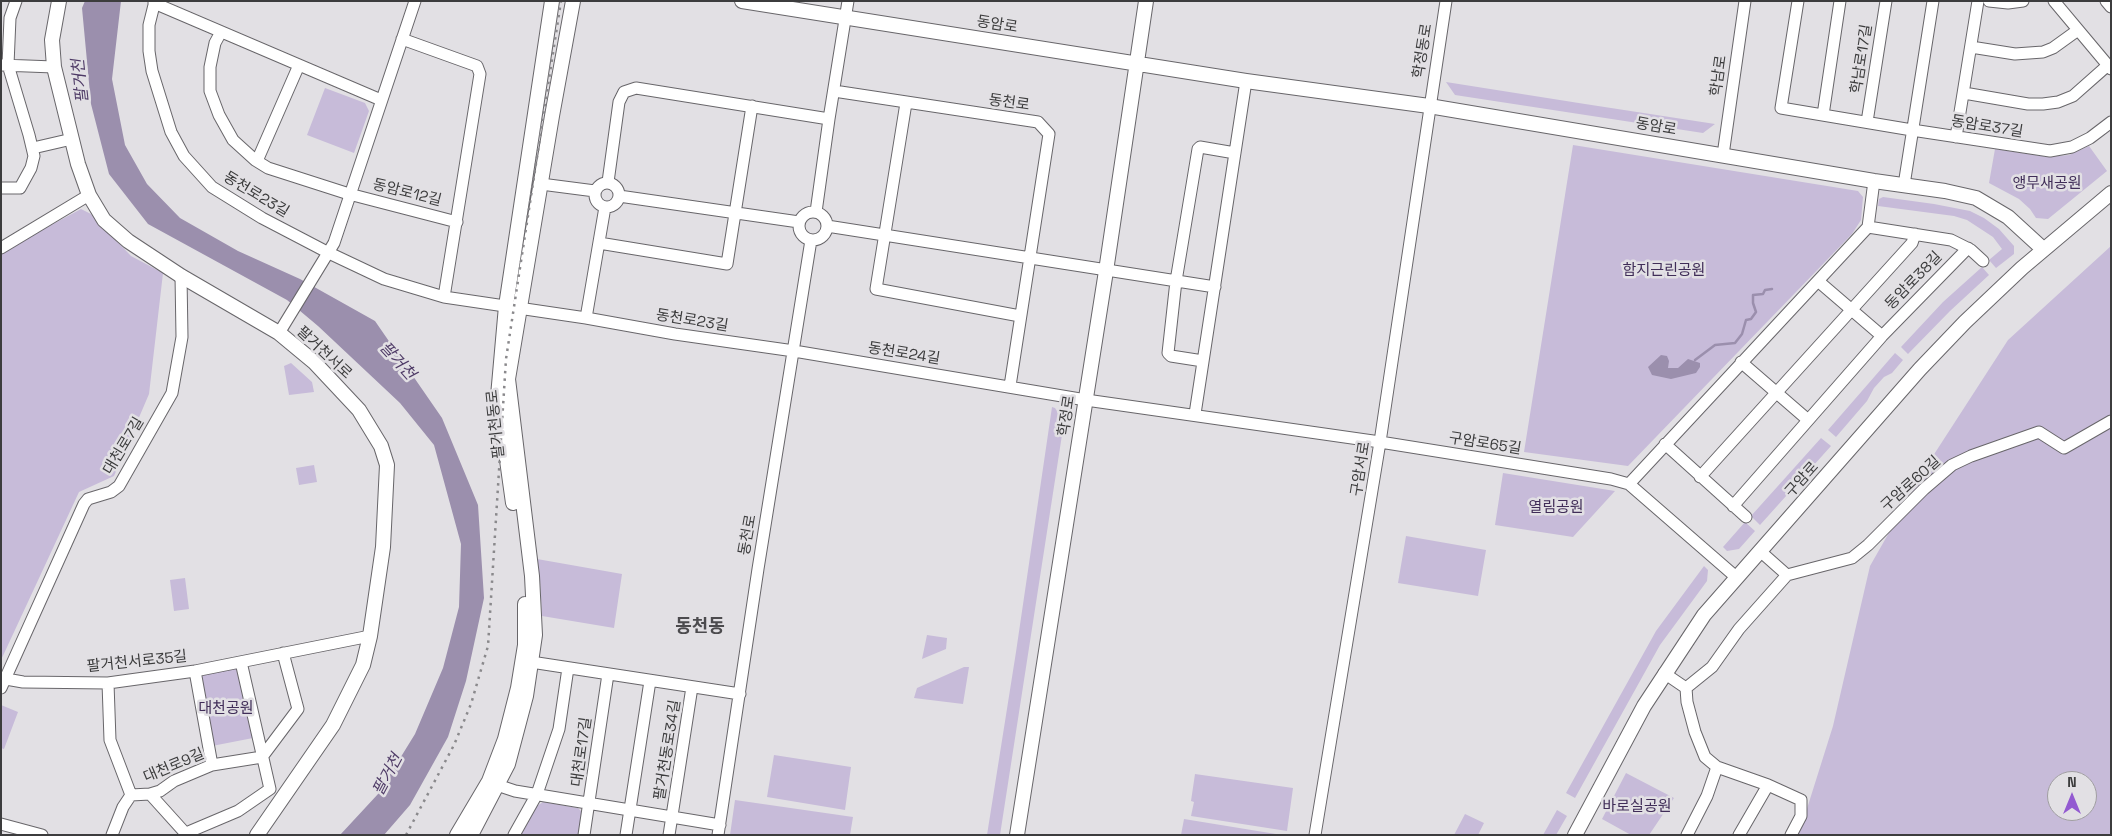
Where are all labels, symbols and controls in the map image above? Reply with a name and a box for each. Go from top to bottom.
street label: 동암로 [975,13,1019,37]
street label: 학정동로 [1410,22,1436,80]
street label: 학남로17길 [1848,23,1876,95]
street label: 학남로 [1707,54,1731,98]
water label: 팔거천 [69,58,93,104]
street label: 동천로 [987,91,1031,115]
street label: 동암로37길 [1950,112,2024,142]
street label: 동암로 [1634,115,1678,139]
street label: 동천로23길 [220,168,292,222]
park label: 앵무새공원 [2013,175,2081,193]
street label: 동암로12길 [371,176,443,210]
street label: 동암로38길 [1882,248,1946,314]
park label: 함지근린공원 [1623,262,1705,280]
street label: 동천로23길 [654,306,730,336]
street label: 팔거천서로 [293,323,355,383]
water label: 팔거천 [375,338,419,384]
street label: 동천로24길 [866,339,942,369]
street label: 팔거천동로 [483,389,509,459]
street label: 학정로 [1055,394,1079,438]
street label: 대천로7길 [100,414,148,478]
street label: 구암로65길 [1447,429,1523,459]
street label: 구암서로 [1348,440,1374,498]
street label: 구암로60길 [1877,453,1945,515]
street label: 구암로 [1781,459,1823,501]
park label: 열림공원 [1528,499,1584,517]
street label: 동천로 [736,513,760,557]
district label: 동천동 [675,616,725,638]
street label: 팔거천서로35길 [86,648,188,676]
street label: 팔거천동로34길 [651,699,685,801]
park label: 대천공원 [198,700,254,718]
street label: 대천로17길 [568,716,596,788]
street label: 대천로9길 [141,745,207,787]
water label: 팔거천 [369,751,407,799]
north arrow [2047,771,2097,821]
text: N [2067,773,2077,791]
park label: 바로실공원 [1603,798,1671,816]

